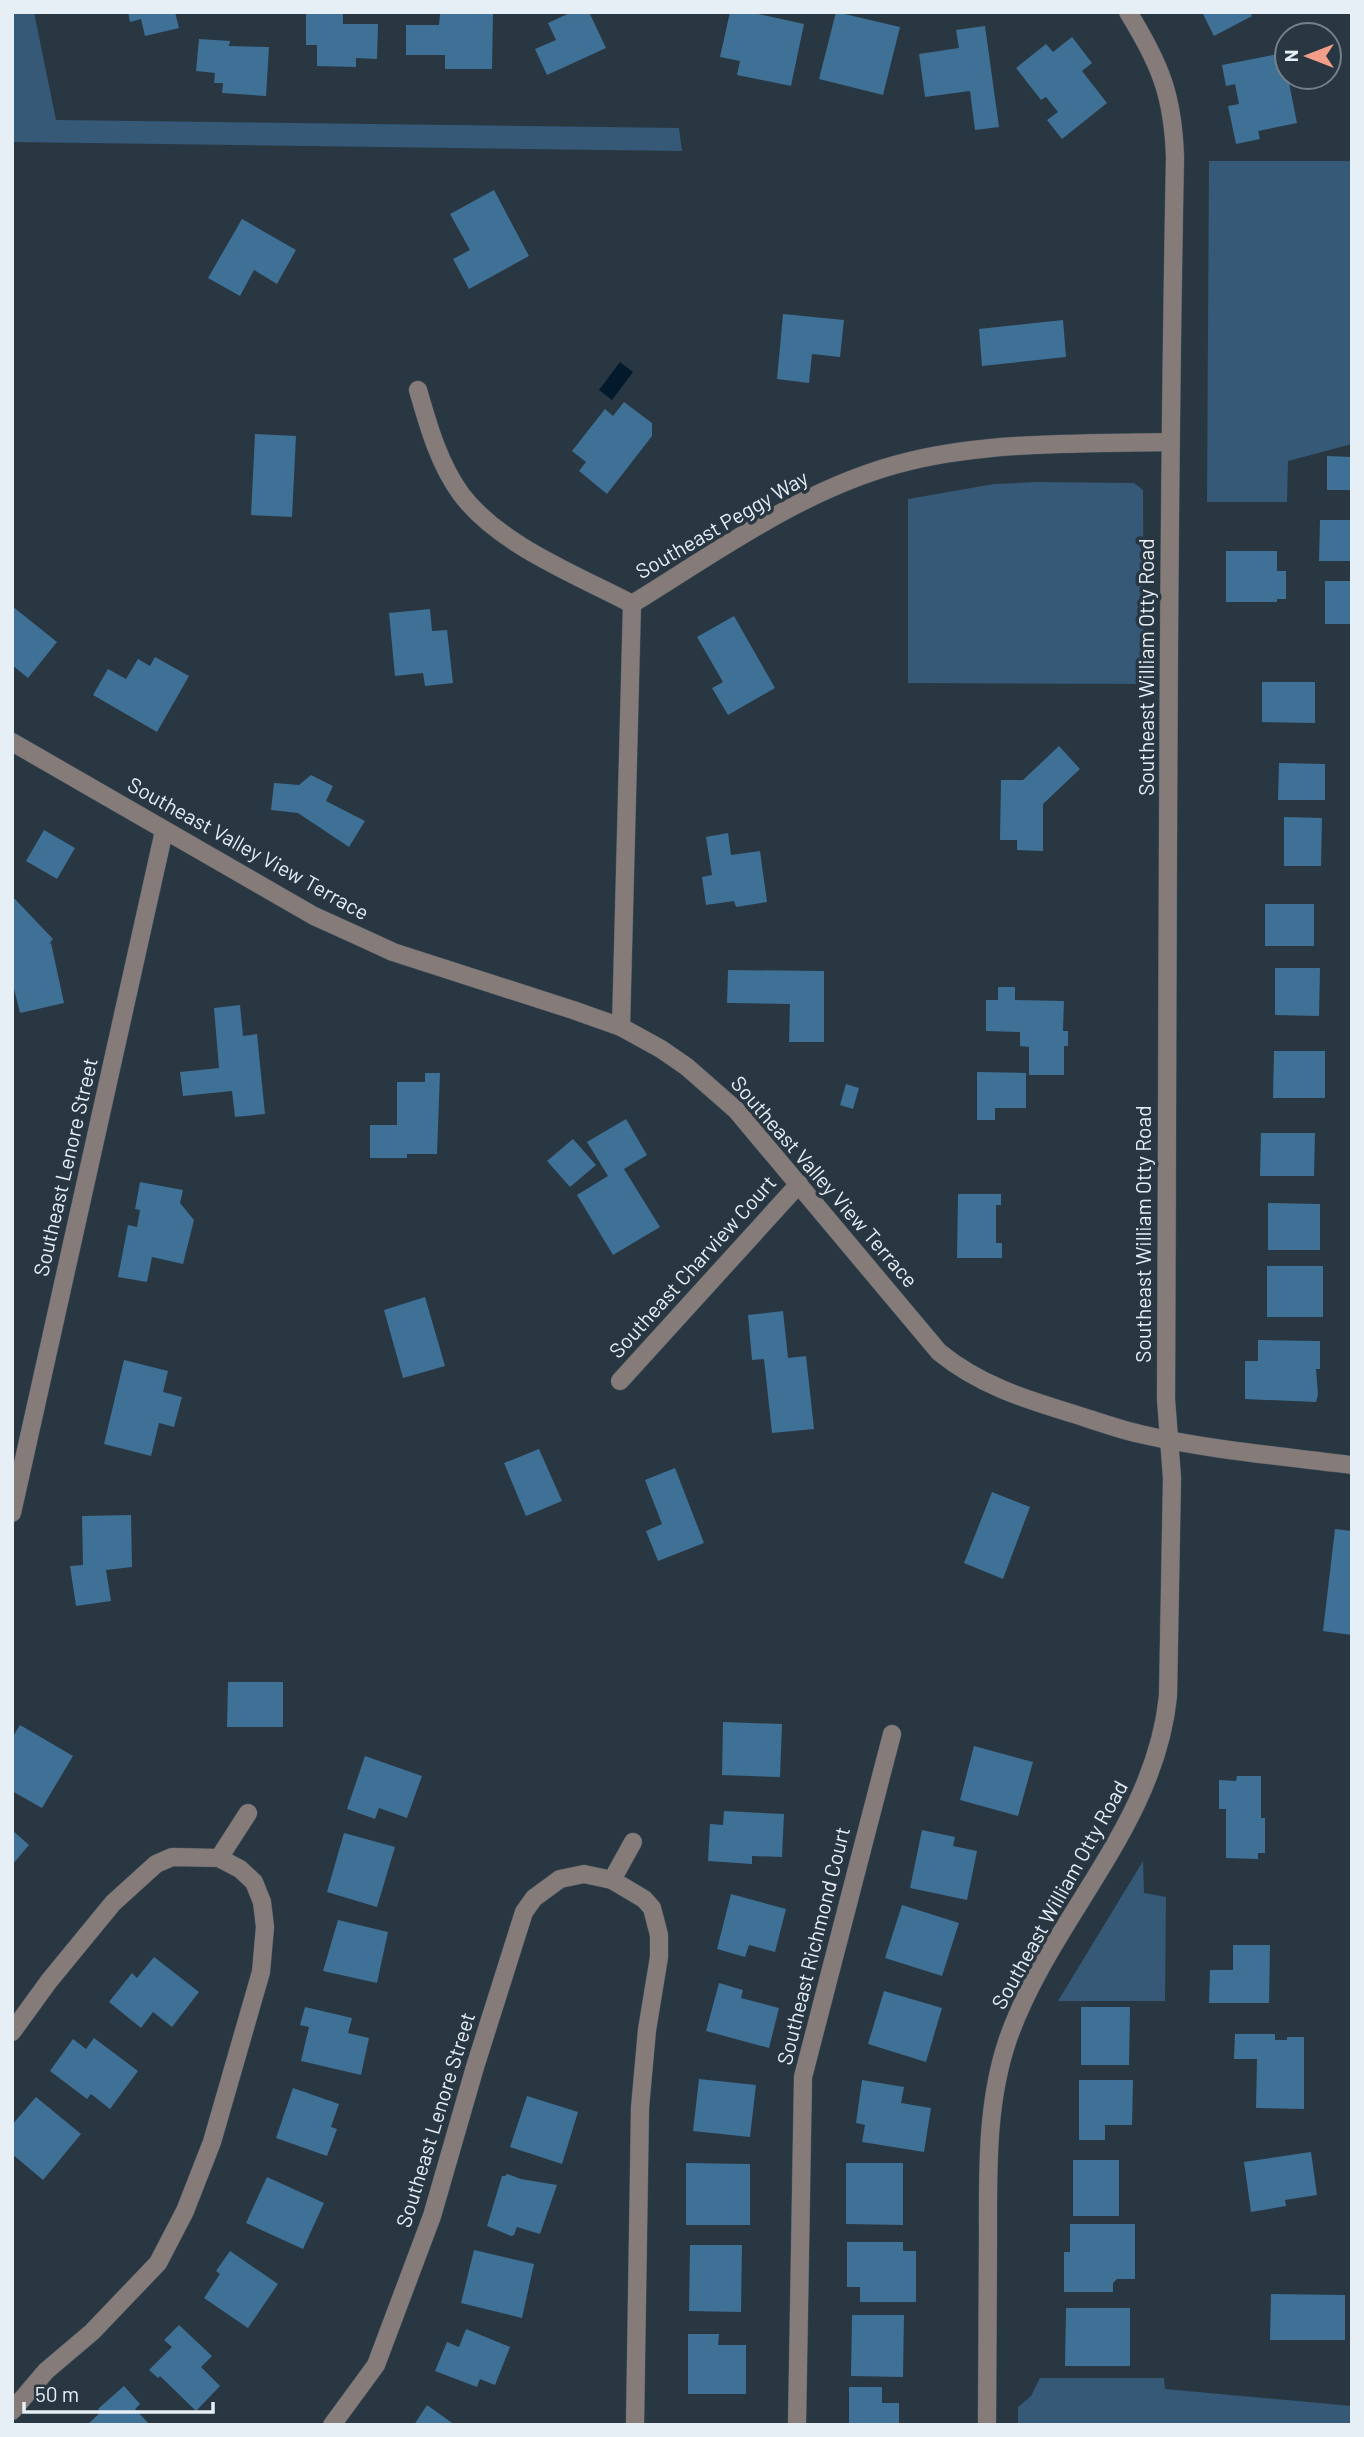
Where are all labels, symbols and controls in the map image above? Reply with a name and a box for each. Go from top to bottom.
north arrow [1273,21,1343,91]
text: N [1279,50,1302,62]
street label: Southeast Peggy Way [631,464,812,583]
street label: Southeast William Otty Road [1133,538,1158,796]
street label: Southeast Valley View Terrace [124,771,374,924]
street label: Southeast Lenore Street [27,1055,102,1278]
street label: Southeast Valley View Terrace [727,1070,924,1292]
street label: Southeast William Otty Road [1130,1105,1155,1363]
street label: Southeast Charview Court [603,1170,781,1362]
street label: Southeast William Otty Road [985,1776,1132,2013]
street label: Southeast Richmond Court [771,1824,854,2067]
street label: Southeast Lenore Street [390,2009,479,2230]
scale bar [24,2370,214,2414]
text: 50 m [35,2381,79,2406]

